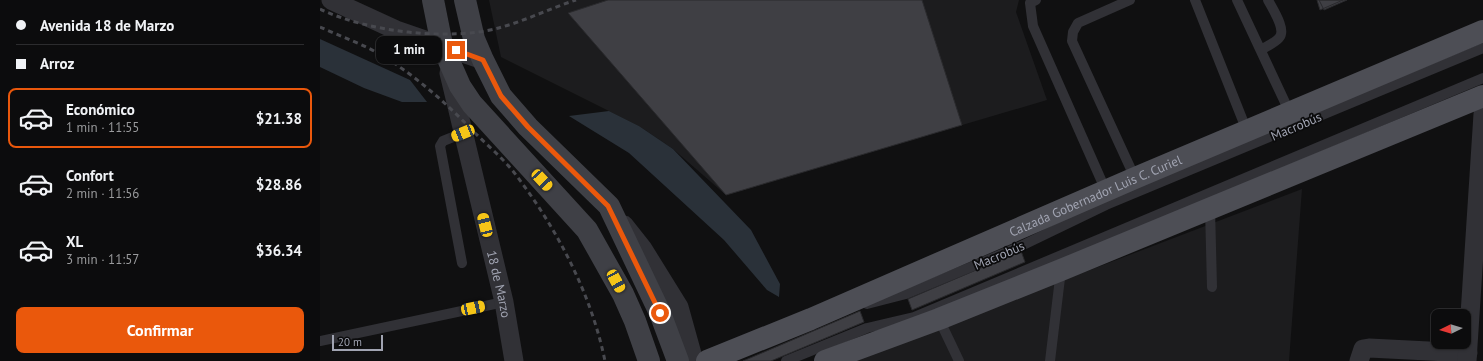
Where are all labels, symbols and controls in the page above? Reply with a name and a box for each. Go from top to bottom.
text: Avenida 18 de Marzo [40,16,174,35]
callout: 1 min [376,36,442,64]
text: 1 min [393,41,425,58]
route end [447,41,465,59]
text: Arroz [40,54,74,73]
icon: car [18,100,54,136]
text: Económico [66,100,135,119]
street label: Macrobús [1268,108,1324,145]
text: $21.38 [256,109,302,128]
text: 1 min · 11:55 [66,119,139,136]
car [450,123,476,143]
street label: Calzada Gobernador Luis C. Curiel [1007,151,1184,241]
icon: car [18,166,54,202]
text: Confort [66,166,114,185]
car [529,167,555,193]
text: $28.86 [256,175,302,194]
text: 2 min · 11:56 [66,185,139,202]
car [476,212,494,238]
icon: car [18,232,54,268]
text: XL [66,232,83,251]
street label: Macrobús [971,237,1027,274]
text: $36.34 [256,241,302,260]
street label: 18 de Marzo [483,249,515,319]
text: 3 min · 11:57 [66,251,139,268]
car [605,268,627,294]
car [460,300,486,316]
route start [651,304,669,322]
button: Confirmar [16,307,304,353]
north arrow [1431,309,1471,349]
map controls [1431,309,1471,349]
scale bar [332,333,383,352]
text: 20 m [338,335,362,349]

